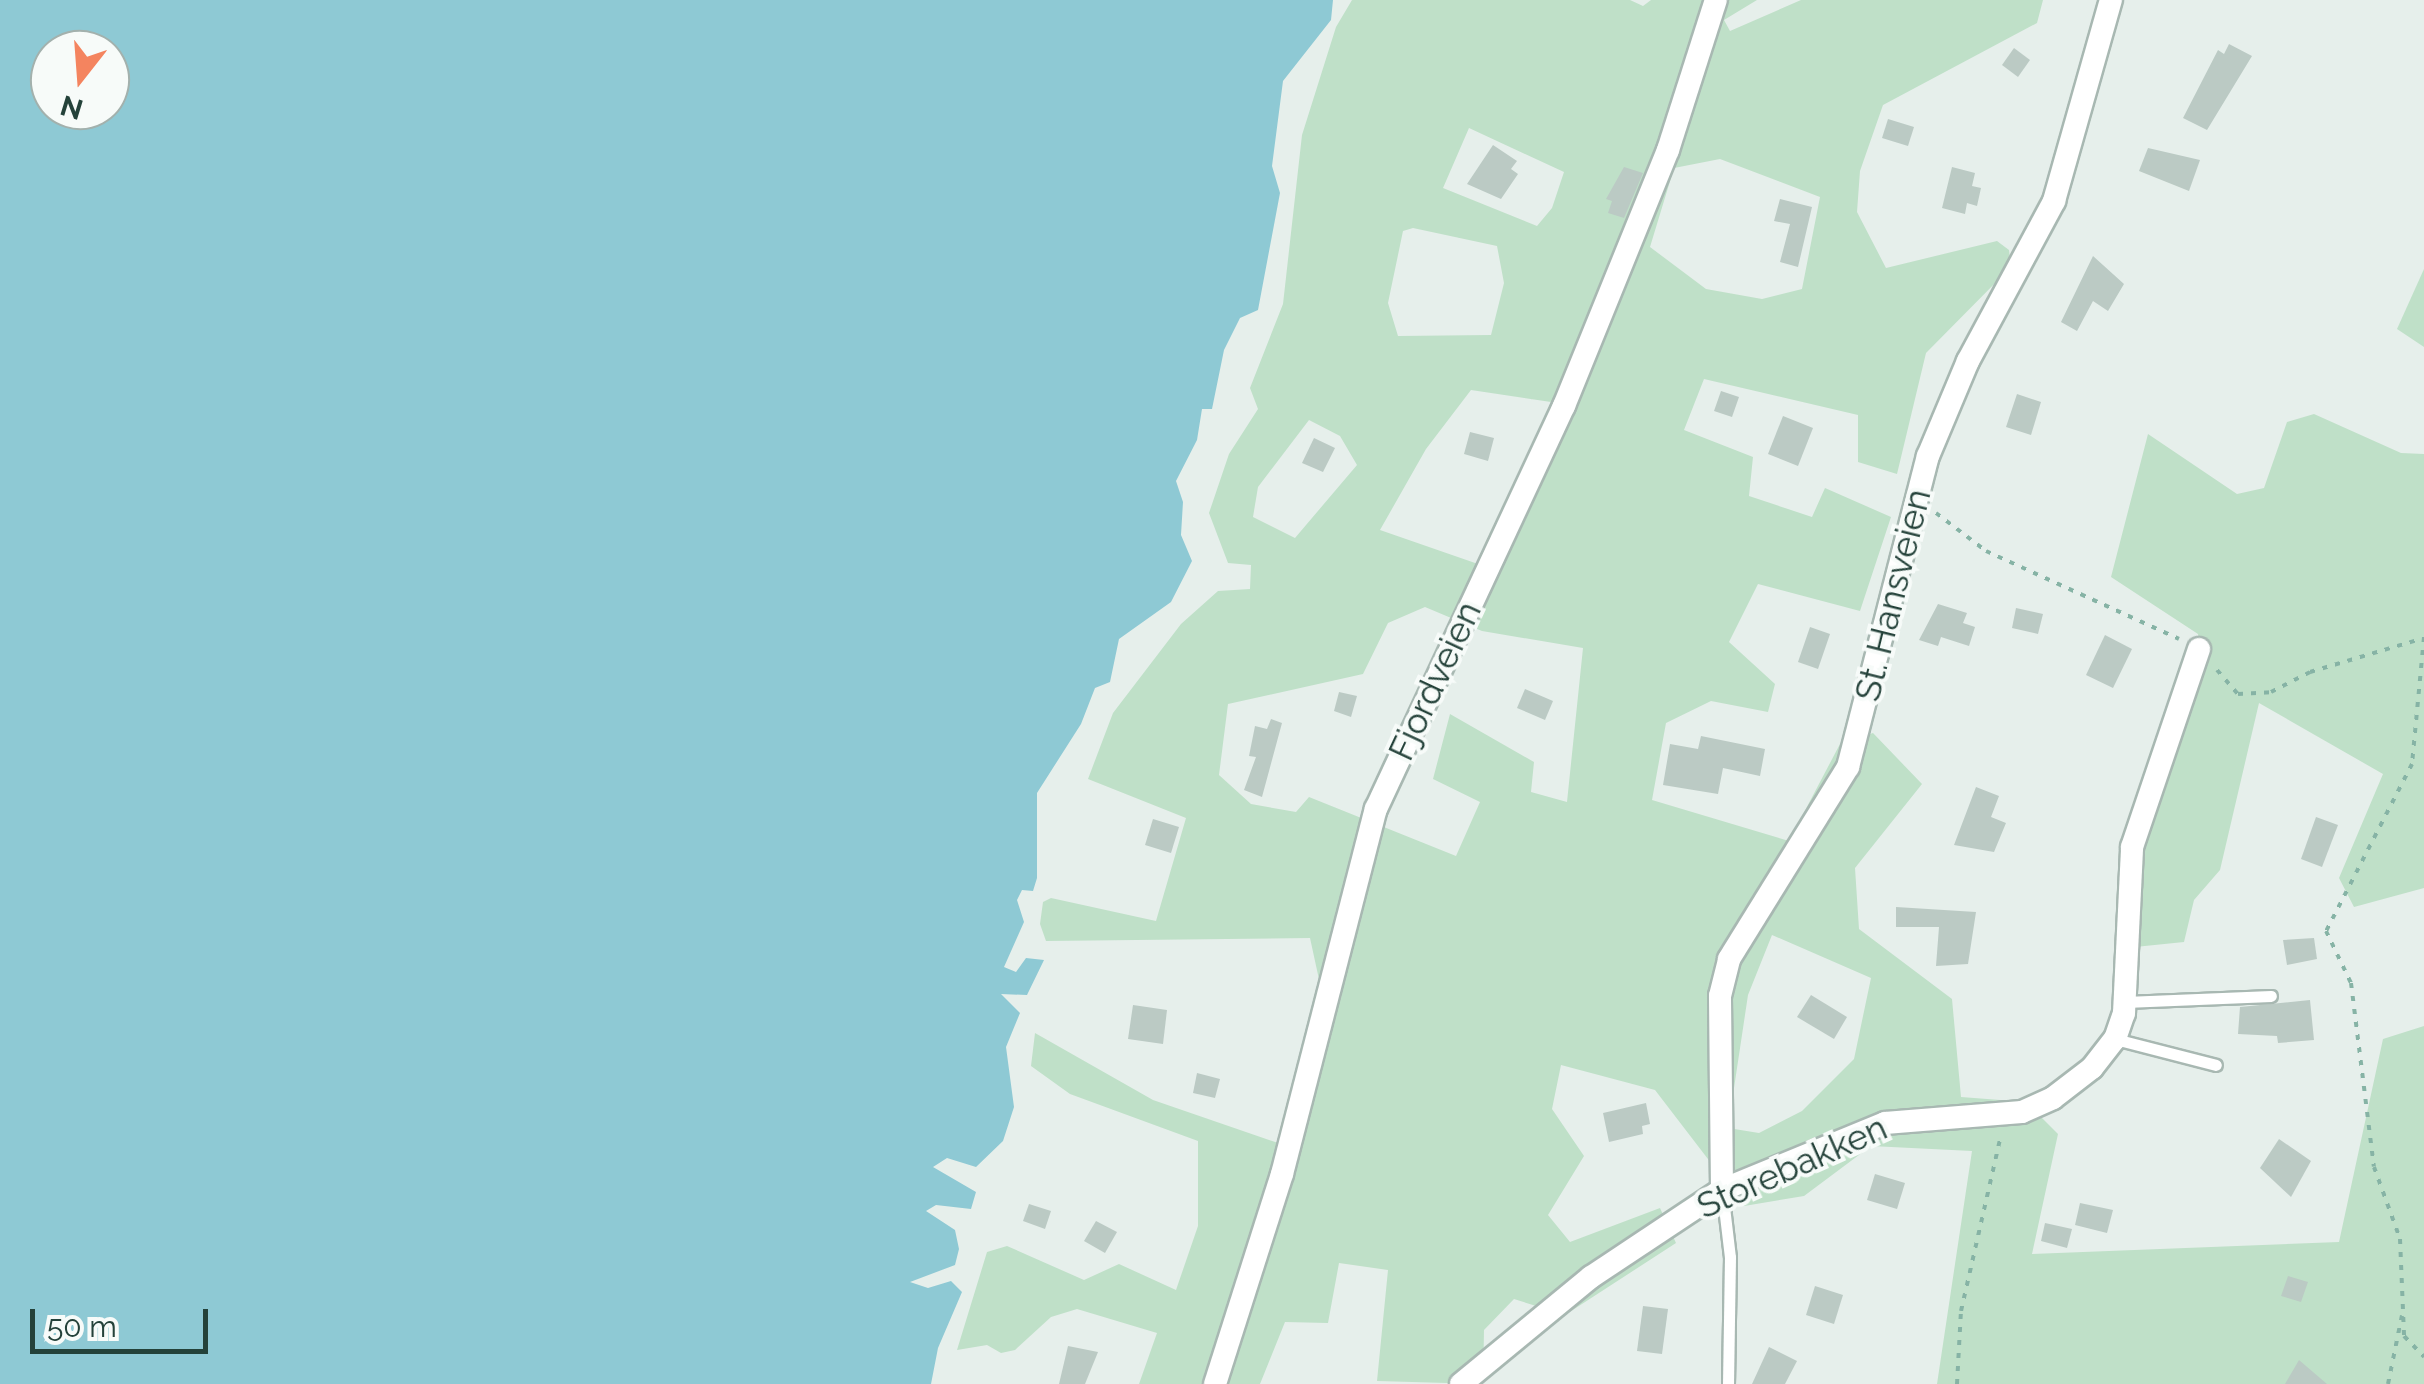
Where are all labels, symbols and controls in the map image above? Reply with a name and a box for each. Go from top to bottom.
north arrow [30,30,130,130]
text: N [57,88,87,126]
street label: St. Hansveien [1846,485,1940,705]
street label: Fjordveien [1380,595,1490,767]
street label: Storebakken [1691,1106,1893,1228]
scale bar [35,1289,212,1351]
text: 50 m [47,1309,117,1344]

